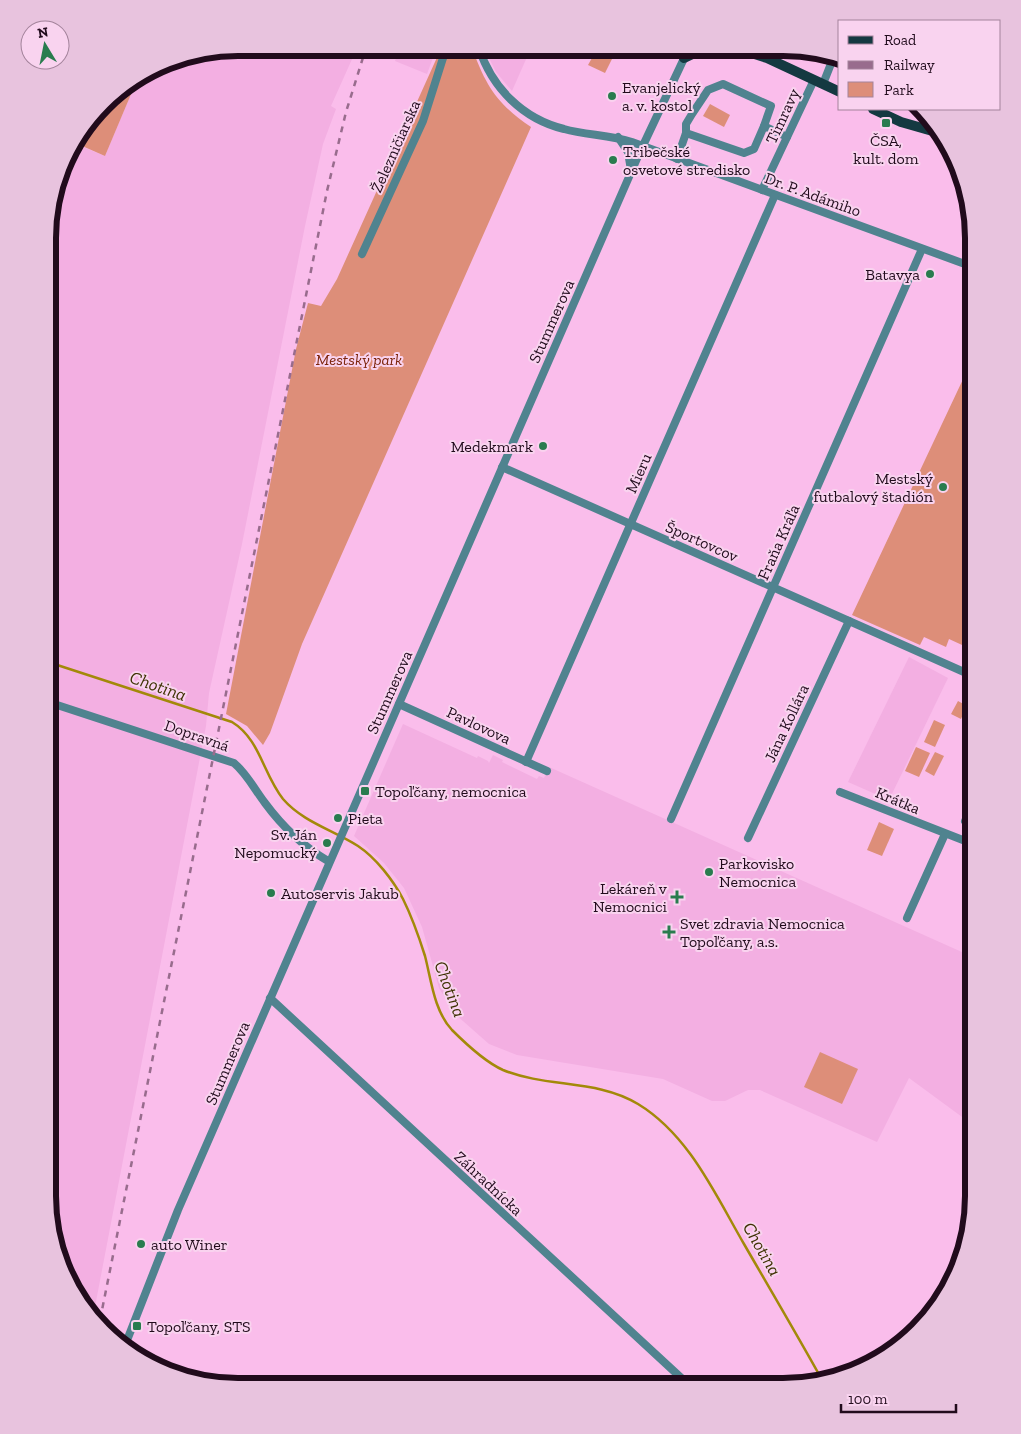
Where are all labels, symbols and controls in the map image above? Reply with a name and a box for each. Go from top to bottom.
north arrow [20,20,70,70]
legend [838,20,1001,110]
text: N [36,23,50,42]
text: Road [884,31,917,49]
text: Railway [884,56,935,74]
place label: Evanjelický a. v. kostol [622,78,701,115]
text: Park [884,81,914,99]
street label: Timravy [761,85,804,147]
marker: Evanjelický a. v. kostol [606,90,618,102]
street label: Železničiarska [367,97,424,195]
marker: ČSA, kult. dom [880,117,892,129]
place label: ČSA, kult. dom [853,131,919,168]
place label: Tribečské osvetové stredisko [623,142,750,179]
marker: Tribečské osvetové stredisko [607,154,619,166]
street label: Dr. P. Adámiho [762,168,864,221]
place label: Batavya [865,265,920,284]
marker: Batavya [924,268,936,280]
street label: Stummerova [525,276,578,366]
park label: Mestský park [316,350,402,369]
place label: Medekmark [451,437,534,456]
marker: Medekmark [537,440,549,452]
street label: Mieru [621,450,656,496]
place label: Mestský futbalový štadión [814,469,934,506]
marker: Mestský futbalový štadión [937,481,949,493]
street label: Fraňa Kráľa [753,501,804,583]
street label: Športovcov [663,517,741,566]
street label: Stummerova [363,647,416,737]
water label: Chotina [127,666,189,706]
street label: Jána Kollára [760,681,813,765]
street label: Pavlovova [444,702,514,749]
street label: Dopravná [162,716,232,756]
place label: Topoľčany, nemocnica [375,782,527,801]
street label: Krátka [873,783,923,818]
marker: Topoľčany, nemocnica [359,785,371,797]
place label: Pieta [348,809,383,828]
marker: Pieta [332,812,344,824]
place label: Sv. Ján Nepomucký [234,825,318,862]
marker: Sv. Ján Nepomucký [321,837,333,849]
place label: Parkovisko Nemocnica [719,854,796,891]
marker: Parkovisko Nemocnica [703,866,715,878]
place label: Lekáreň v Nemocnici [593,879,668,916]
place label: Autoservis Jakub [281,884,399,903]
marker: Autoservis Jakub [265,887,277,899]
marker: Lekáreň v Nemocnici [671,891,683,903]
place label: Svet zdravia Nemocnica Topoľčany, a.s. [680,914,845,951]
marker: Svet zdravia Nemocnica Topoľčany, a.s. [662,925,676,939]
water label: Chotina [429,958,471,1020]
street label: Stummerova [201,1018,254,1108]
street label: Záhradnícka [451,1147,527,1220]
water label: Chotina [738,1218,786,1280]
place label: auto Winer [151,1235,228,1254]
marker: auto Winer [135,1238,147,1250]
place label: Topoľčany, STS [147,1317,251,1336]
marker: Topoľčany, STS [131,1320,143,1332]
scale bar [841,1382,956,1414]
text: 100 m [848,1390,887,1408]

